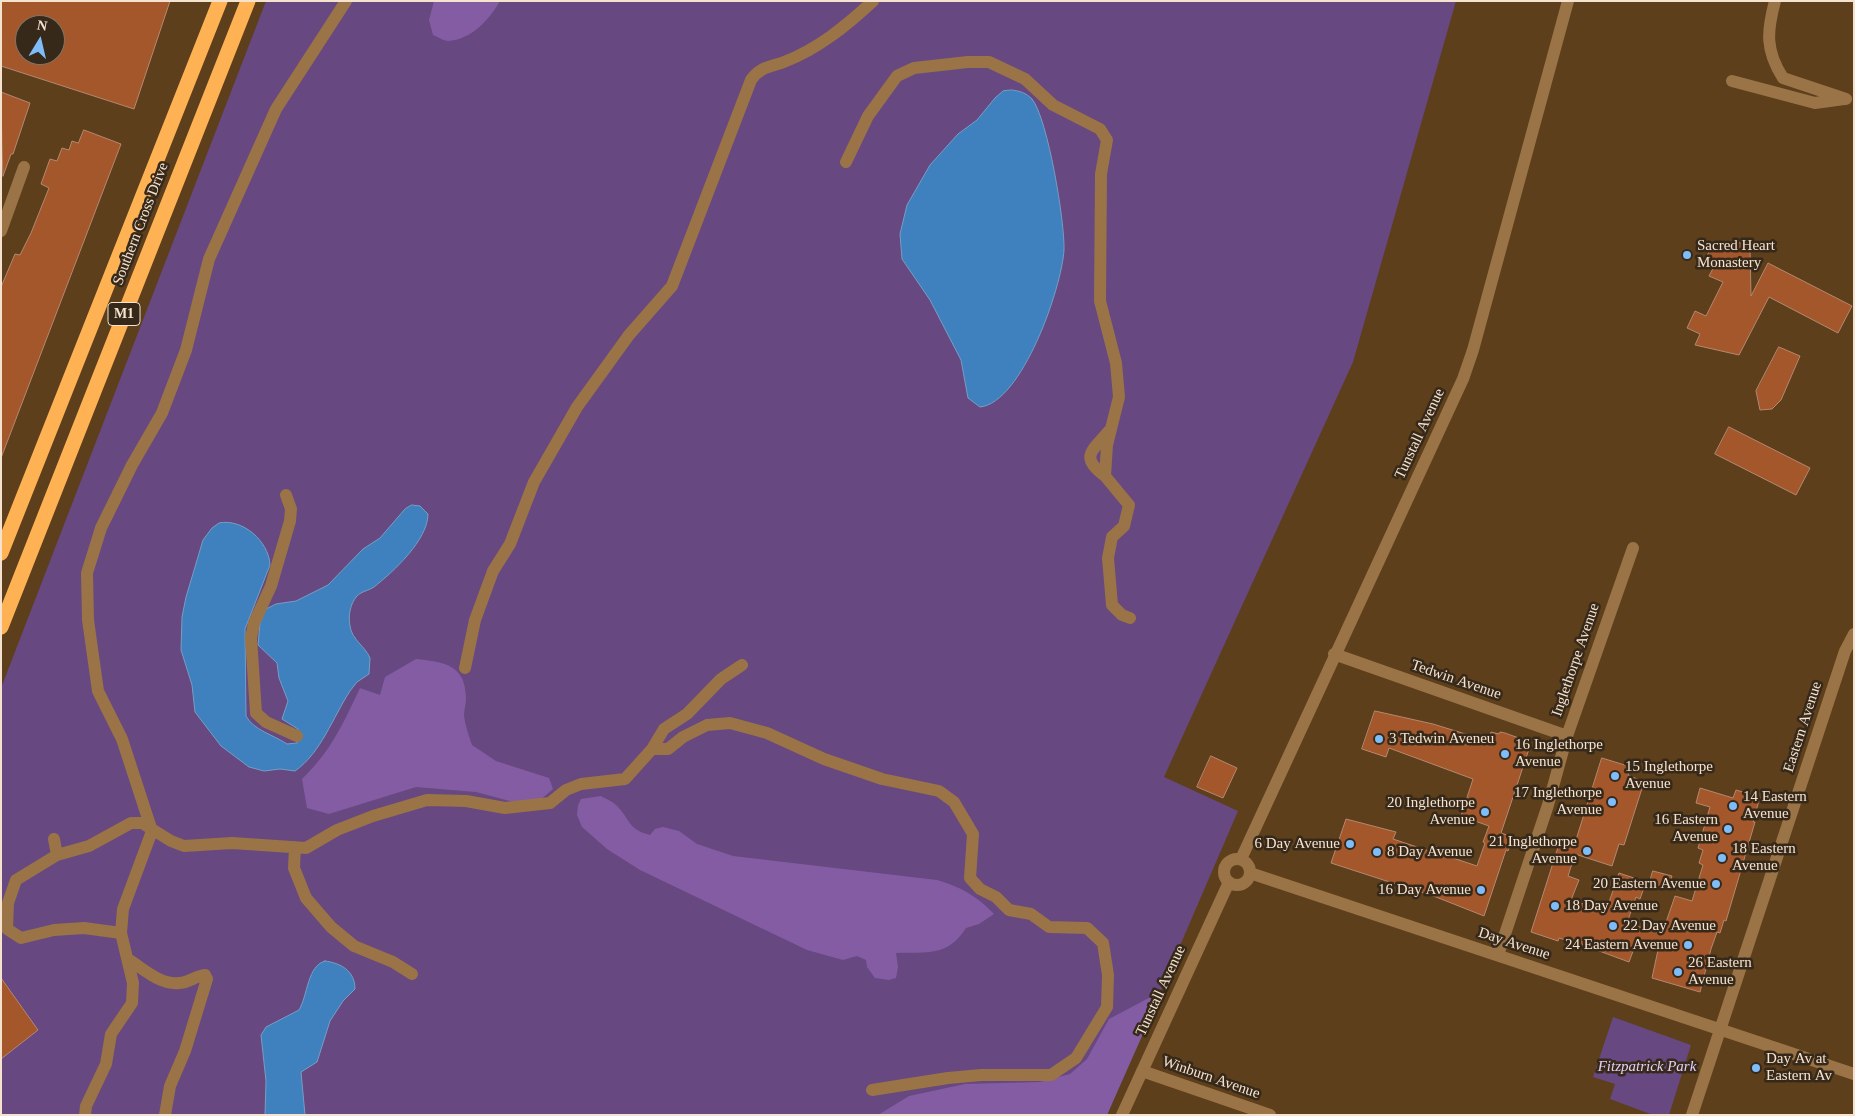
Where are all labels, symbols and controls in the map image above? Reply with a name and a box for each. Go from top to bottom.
north arrow [15,15,65,65]
text: N [36,17,48,34]
street label: Southern Cross Drive [109,160,173,288]
place label: Sacred Heart Monastery [1697,237,1775,272]
marker: Sacred Heart Monastery [1681,249,1693,261]
road number: M1 [108,302,140,326]
street label: Tunstall Avenue [1391,386,1449,482]
street label: Inglethorpe Avenue [1548,601,1604,719]
street label: Tedwin Avenue [1409,656,1503,704]
street label: Eastern Avenue [1780,679,1826,775]
place label: 3 Tedwin Aveneu [1389,730,1494,748]
marker: 3 Tedwin Aveneu [1373,733,1385,745]
place label: 16 Inglethorpe Avenue [1515,736,1603,771]
marker: 16 Inglethorpe Avenue [1499,748,1511,760]
place label: 15 Inglethorpe Avenue [1625,758,1713,793]
marker: 15 Inglethorpe Avenue [1609,770,1621,782]
place label: 17 Inglethorpe Avenue [1514,784,1602,819]
place label: 14 Eastern Avenue [1743,788,1807,823]
place label: 20 Inglethorpe Avenue [1387,794,1475,829]
marker: 17 Inglethorpe Avenue [1606,796,1618,808]
marker: 14 Eastern Avenue [1727,800,1739,812]
marker: 20 Inglethorpe Avenue [1479,806,1491,818]
place label: 16 Eastern Avenue [1654,811,1718,846]
marker: 16 Eastern Avenue [1722,823,1734,835]
place label: 21 Inglethorpe Avenue [1489,833,1577,868]
place label: 6 Day Avenue [1254,835,1340,853]
marker: 6 Day Avenue [1344,838,1356,850]
place label: 18 Eastern Avenue [1732,840,1796,875]
place label: 8 Day Avenue [1387,843,1473,861]
marker: 21 Inglethorpe Avenue [1581,845,1593,857]
marker: 8 Day Avenue [1371,846,1383,858]
marker: 18 Eastern Avenue [1716,852,1728,864]
place label: 20 Eastern Avenue [1593,875,1706,893]
marker: 20 Eastern Avenue [1710,878,1722,890]
place label: 16 Day Avenue [1378,881,1471,899]
marker: 16 Day Avenue [1475,884,1487,896]
place label: 18 Day Avenue [1565,897,1658,915]
marker: 18 Day Avenue [1549,900,1561,912]
place label: 22 Day Avenue [1623,917,1716,935]
marker: 22 Day Avenue [1607,920,1619,932]
street label: Day Avenue [1476,924,1552,964]
place label: 24 Eastern Avenue [1565,936,1678,954]
marker: 24 Eastern Avenue [1682,939,1694,951]
street label: Tunstall Avenue [1132,943,1190,1039]
place label: 26 Eastern Avenue [1688,954,1752,989]
marker: 26 Eastern Avenue [1672,966,1684,978]
place label: Day Av at Eastern Av [1766,1050,1832,1085]
street label: Winburn Avenue [1160,1053,1262,1103]
park label: Fitzpatrick Park [1598,1058,1696,1076]
marker: Day Av at Eastern Av [1750,1062,1762,1074]

